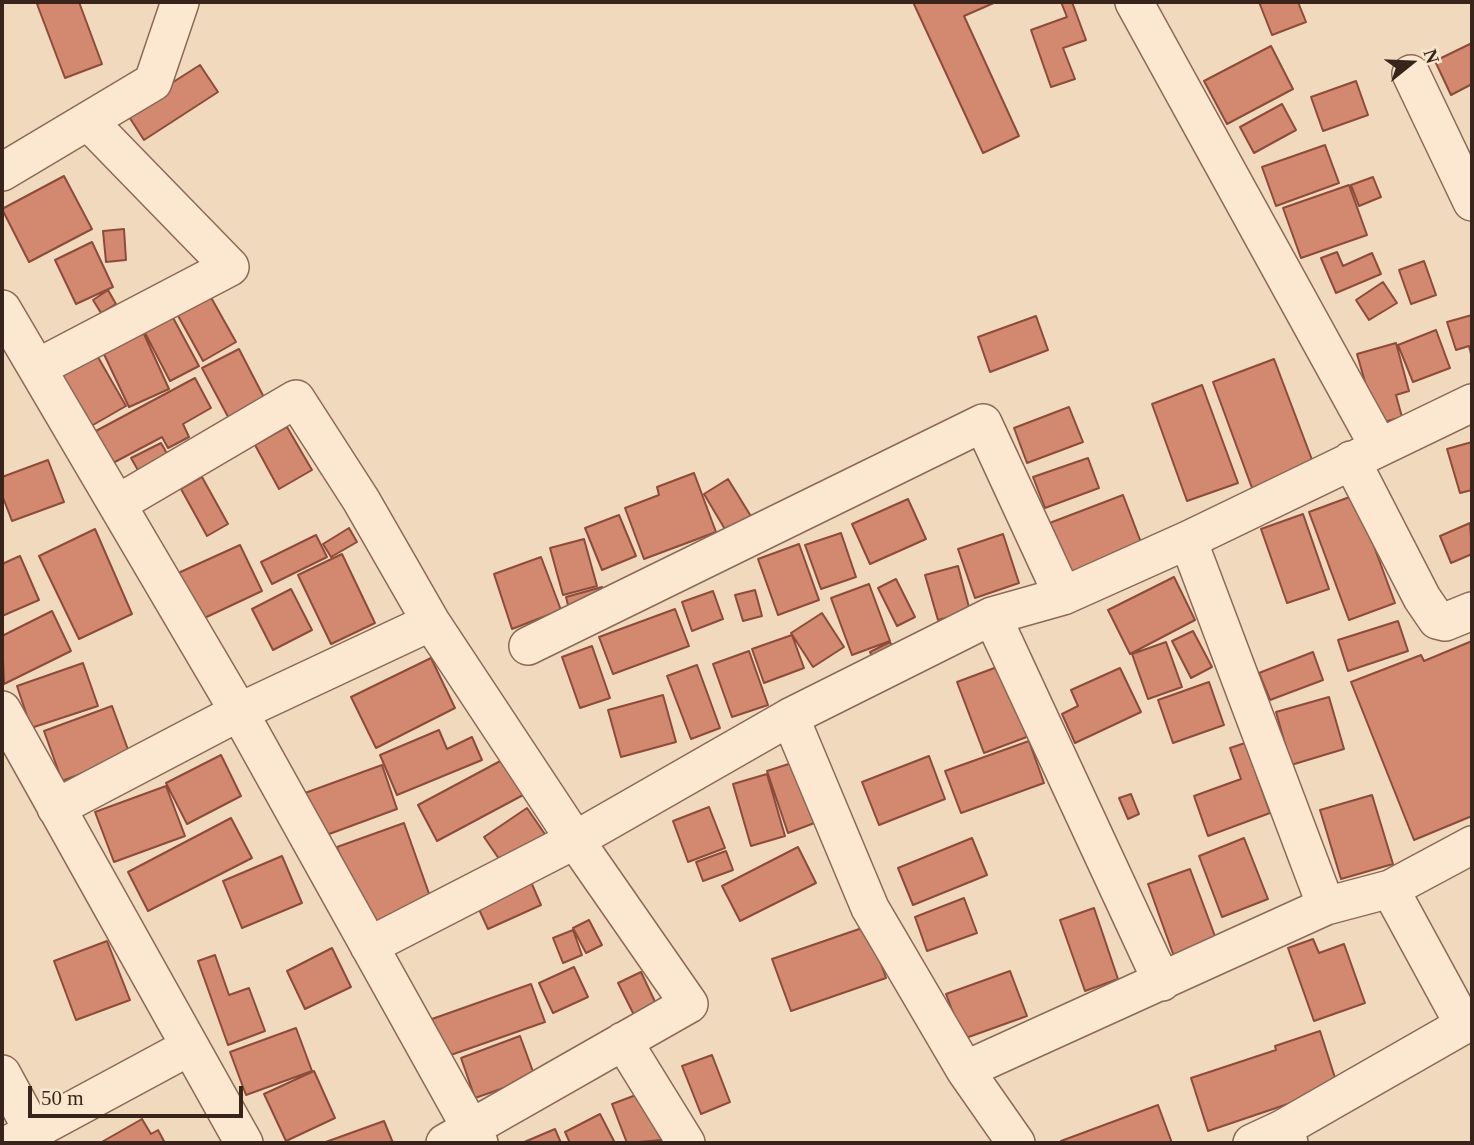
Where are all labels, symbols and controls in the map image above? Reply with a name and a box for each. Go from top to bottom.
north arrow [1376,28,1446,98]
text: N [1419,47,1444,66]
scale bar [32,1072,247,1116]
text: 50 m [41,1086,84,1110]

